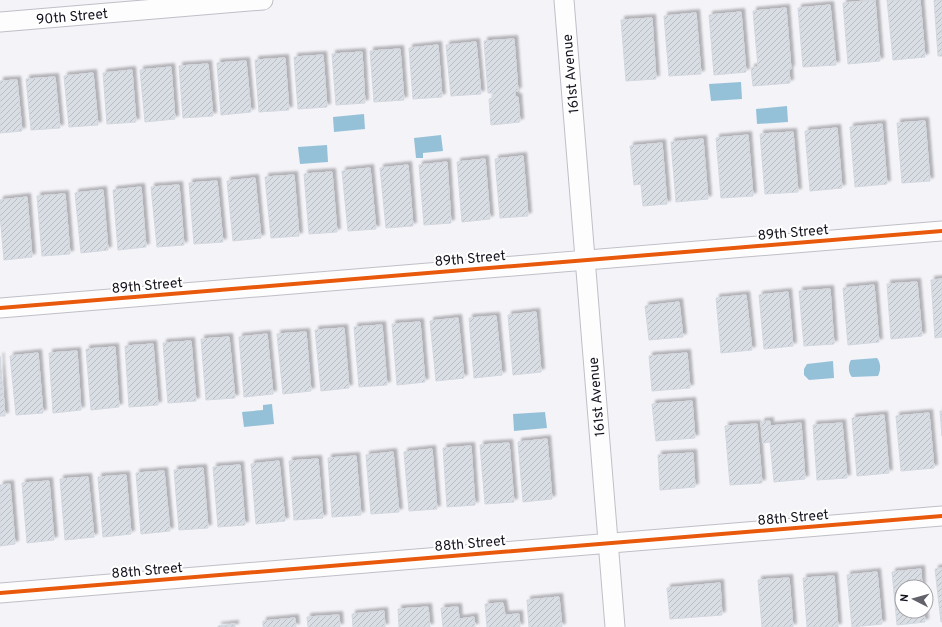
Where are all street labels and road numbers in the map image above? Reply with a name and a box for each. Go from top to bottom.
street label: 90th Street [36,6,109,29]
street label: 161st Avenue [560,33,583,114]
street label: 89th Street [757,222,829,245]
street label: 89th Street [434,248,506,271]
street label: 89th Street [111,275,183,298]
street label: 161st Avenue [586,356,609,437]
street label: 88th Street [757,507,830,530]
street label: 88th Street [434,533,507,556]
street label: 88th Street [111,560,184,583]

